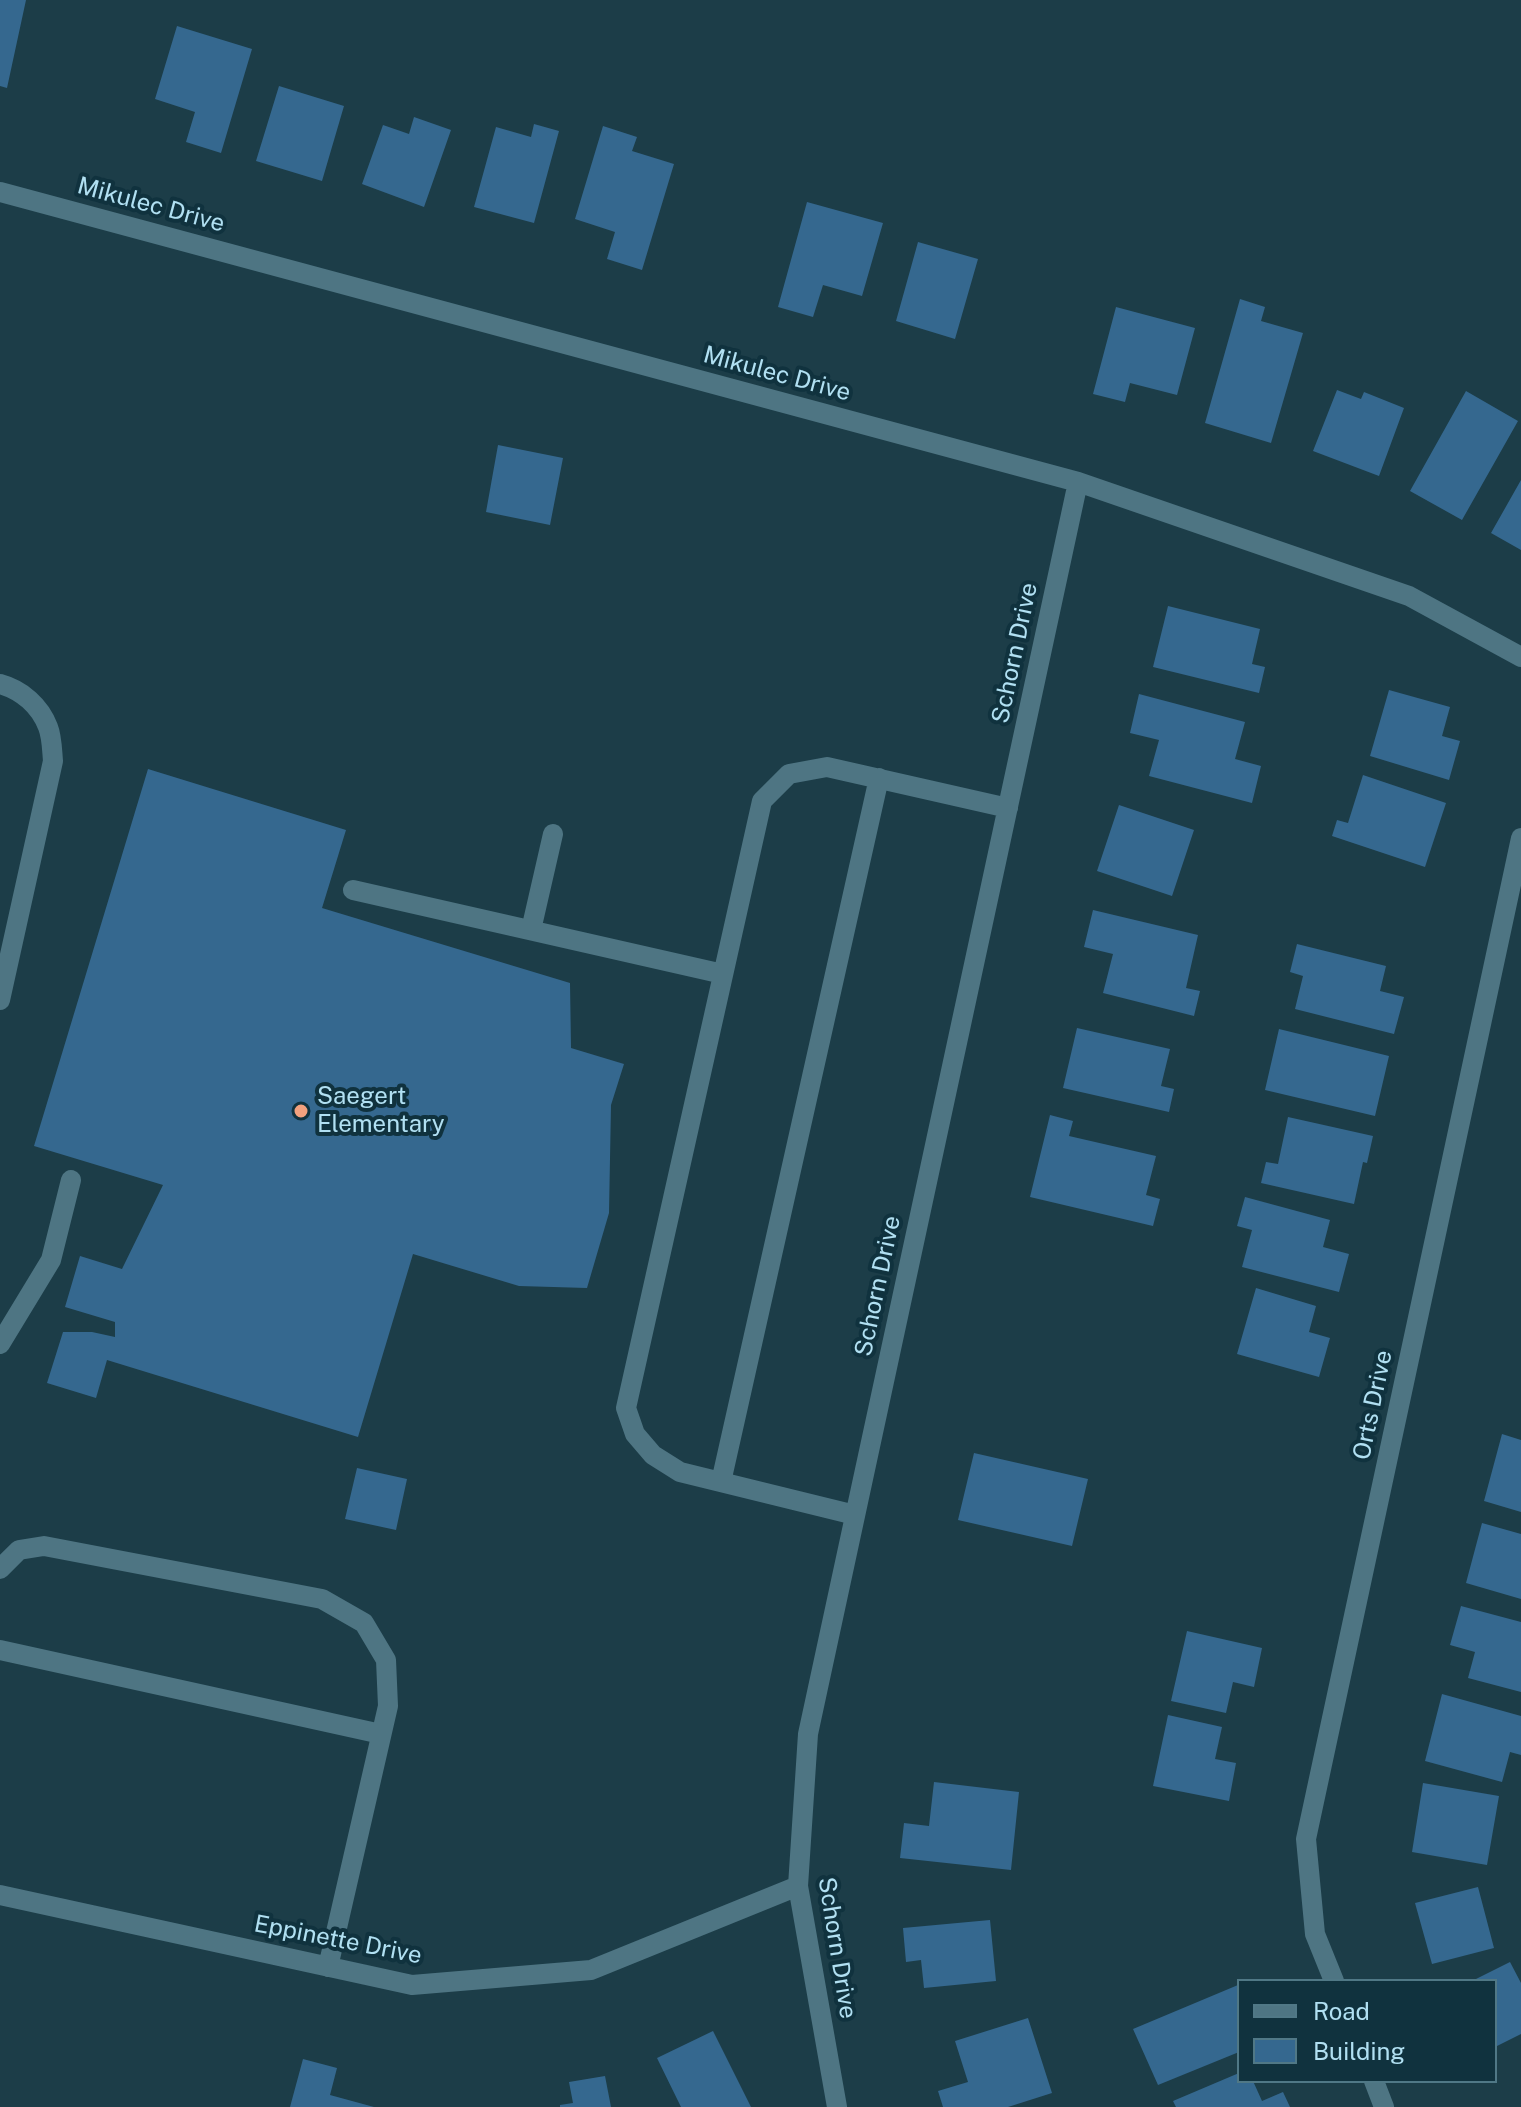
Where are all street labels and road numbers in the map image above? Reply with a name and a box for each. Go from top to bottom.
street label: Mikulec Drive [74,172,228,238]
street label: Mikulec Drive [700,341,854,407]
street label: Schorn Drive [986,580,1044,726]
street label: Schorn Drive [849,1213,907,1359]
street label: Orts Drive [1347,1348,1399,1462]
street label: Schorn Drive [812,1875,862,2021]
street label: Eppinette Drive [252,1910,424,1970]

